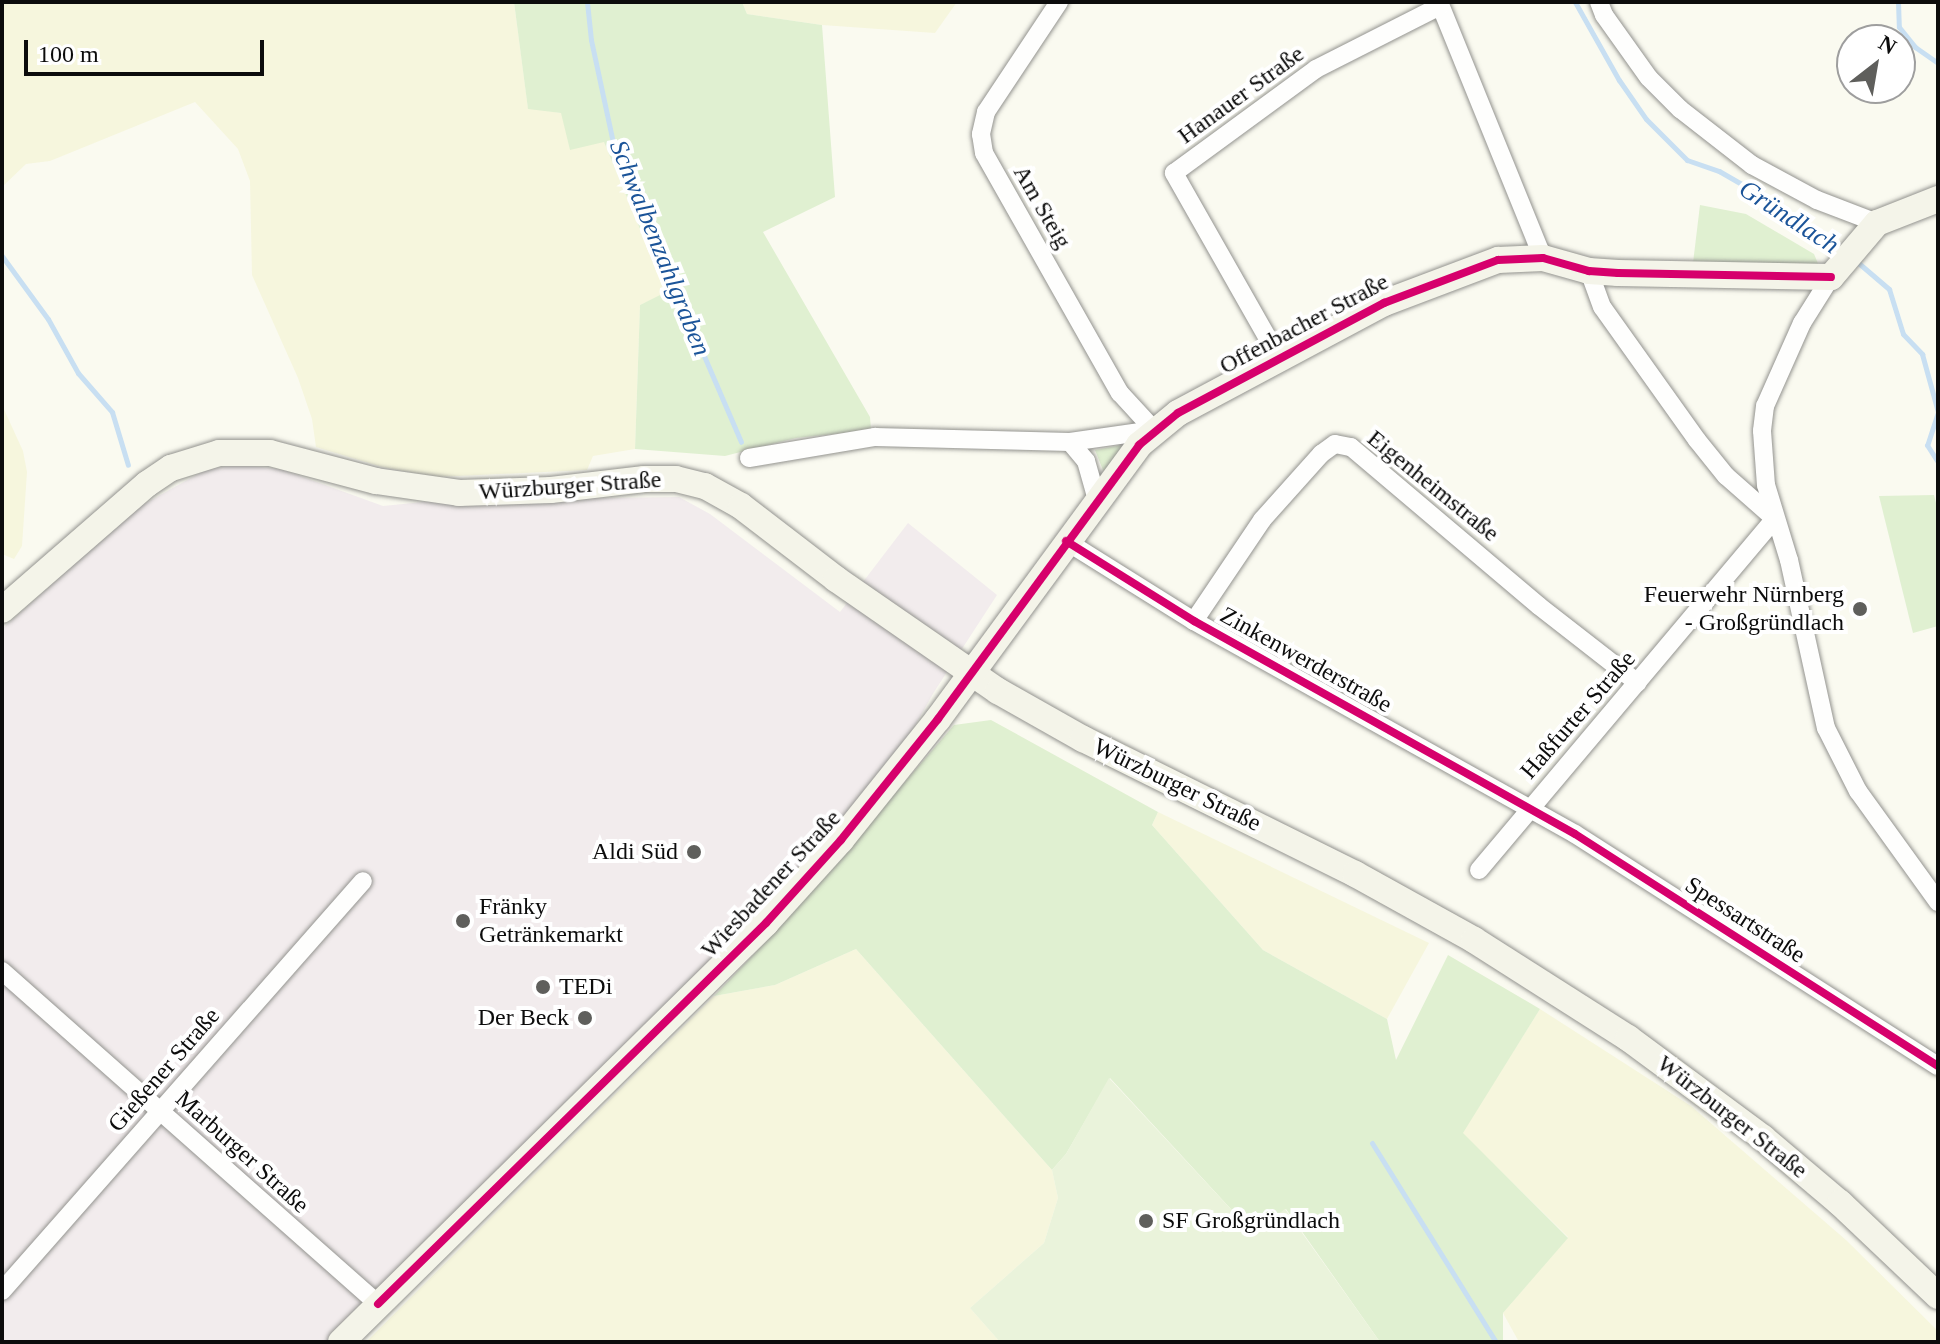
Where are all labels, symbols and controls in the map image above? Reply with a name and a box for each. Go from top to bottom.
scale bar [28,24,268,74]
north arrow [1836,24,1916,104]
text: N [1874,30,1901,60]
street label: Hanauer Straße [1172,40,1310,150]
text: 100 m [38,41,99,67]
water label: Schwalbenzahlgraben [603,136,717,360]
street label: Am Steig [1007,160,1077,254]
water label: Gründlach [1733,173,1845,261]
street label: Offenbacher Straße [1215,267,1393,381]
street label: Eigenheimstraße [1361,424,1505,548]
street label: Würzburger Straße [478,465,662,507]
place label: Feuerwehr Nürnberg - Großgründlach [1644,581,1844,637]
marker: Feuerwehr Nürnberg - Großgründlach [1851,600,1869,618]
street label: Zinkenwerderstraße [1215,601,1397,719]
street label: Haßfurter Straße [1514,645,1642,785]
street label: Würzburger Straße [1089,732,1265,838]
street label: Wiesbadener Straße [695,804,847,964]
place label: Aldi Süd [592,838,678,866]
marker: Aldi Süd [685,843,703,861]
street label: Spessartstraße [1680,871,1810,969]
place label: Fränky Getränkemarkt [479,893,623,949]
marker: Fränky Getränkemarkt [454,912,472,930]
place label: TEDi [559,973,612,1001]
marker: TEDi [534,978,552,996]
street label: Gießener Straße [102,1002,226,1138]
place label: Der Beck [478,1004,569,1032]
marker: Der Beck [576,1009,594,1027]
street label: Würzburger Straße [1651,1049,1813,1185]
street label: Marburger Straße [169,1085,315,1219]
place label: SF Großgründlach [1162,1207,1340,1235]
marker: SF Großgründlach [1137,1212,1155,1230]

